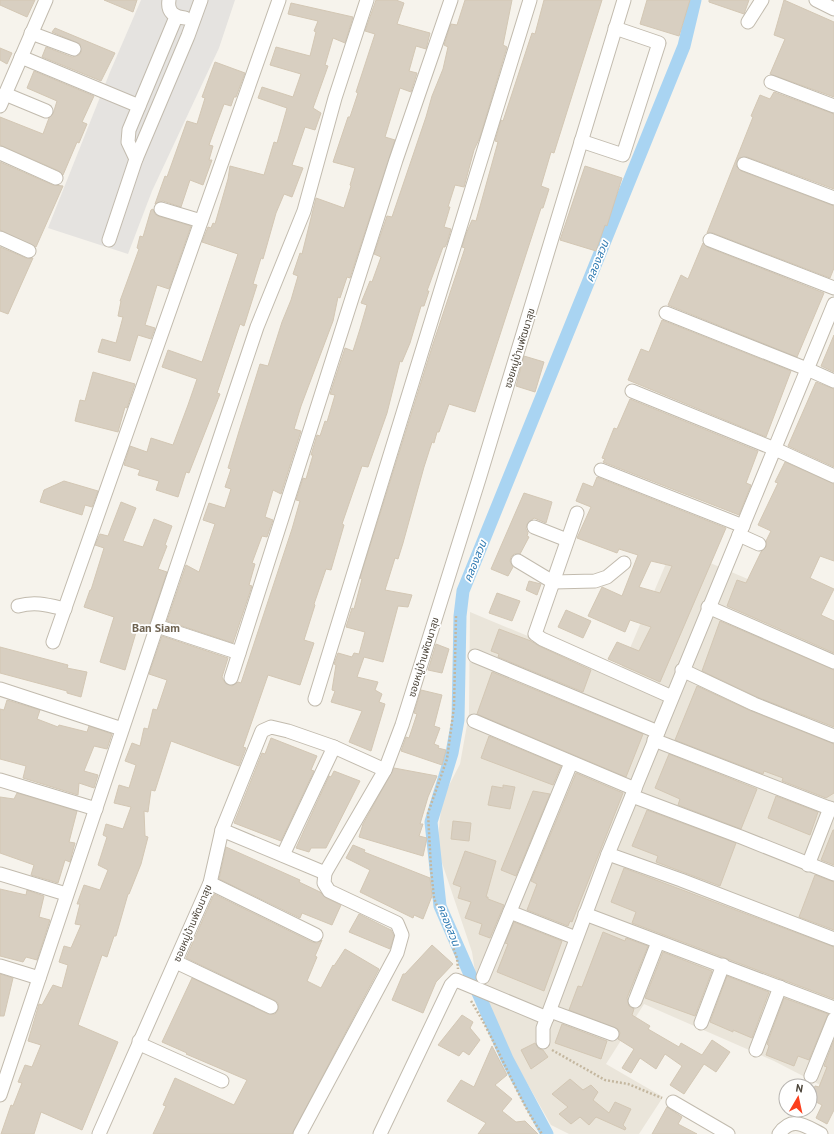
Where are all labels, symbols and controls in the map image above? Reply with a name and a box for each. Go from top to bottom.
water label: คลองสวน [582,237,612,284]
street label: ซอยหมู่บ้านพัฒนาสุข [501,307,538,390]
water label: คลองสวน [460,537,490,584]
street label: ซอยหมู่บ้านพัฒนาสุข [405,616,442,699]
district label: Ban Siam [132,620,180,635]
street label: ซอยหมู่บ้านพัฒนาสุข [170,883,215,964]
water label: คลองสวน [435,902,464,949]
north arrow [778,1078,818,1118]
text: N [795,1081,804,1096]

